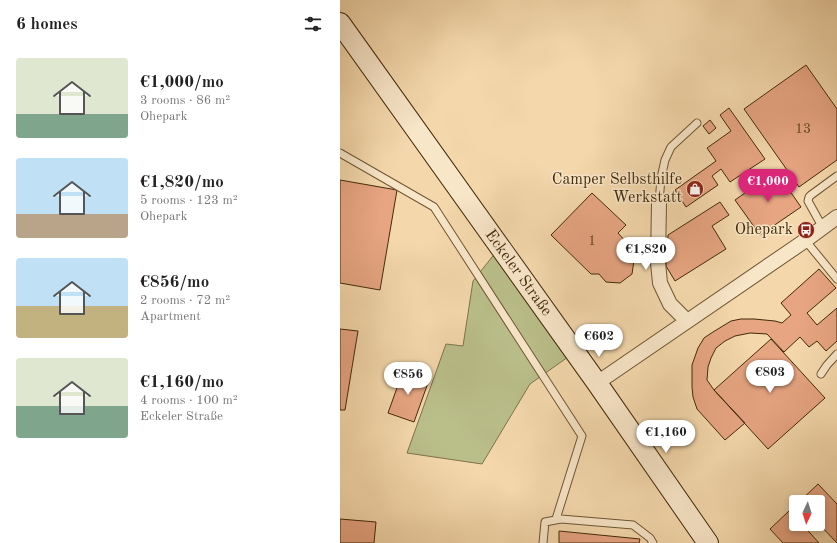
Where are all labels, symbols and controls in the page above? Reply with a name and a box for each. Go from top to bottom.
icon: filters [302,13,324,35]
text: 6 homes [16,16,78,33]
icon: home [48,74,96,122]
text: €1,000/mo [140,74,224,91]
text: 3 rooms · 86 m² [140,94,230,107]
text: Ohepark [140,110,187,123]
house number: 13 [795,122,811,136]
pin: €1,000 [735,169,801,203]
place label: Camper Selbsthilfe Werkstatt [552,172,682,206]
icon: home [48,174,96,222]
text: €1,820/mo [140,174,224,191]
text: €1,000 [747,175,789,188]
shop icon: Camper Selbsthilfe Werkstatt [685,179,705,199]
text: 5 rooms · 123 m² [140,194,238,207]
text: Ohepark [140,210,187,223]
bus stop icon: Ohepark [796,220,816,240]
place label: Ohepark [735,222,793,238]
street label: Eckeler Straße [481,227,555,319]
house number: 1 [588,234,596,248]
pin: €1,820 [613,237,679,271]
text: €1,820 [625,243,667,256]
icon: home [48,274,96,322]
text: €856/mo [140,274,209,291]
text: 2 rooms · 72 m² [140,294,230,307]
text: Apartment [140,310,201,323]
pin: €602 [575,324,623,358]
text: €602 [584,330,614,343]
pin: €803 [746,360,794,394]
pin: €856 [384,362,432,396]
text: €803 [755,366,785,379]
text: €856 [393,368,423,381]
icon: home [48,374,96,422]
text: €1,160/mo [140,374,224,391]
text: 4 rooms · 100 m² [140,394,238,407]
text: Eckeler Straße [140,410,223,423]
pin: €1,160 [633,420,699,454]
text: €1,160 [645,426,687,439]
north arrow [789,495,825,531]
map controls [789,495,825,531]

